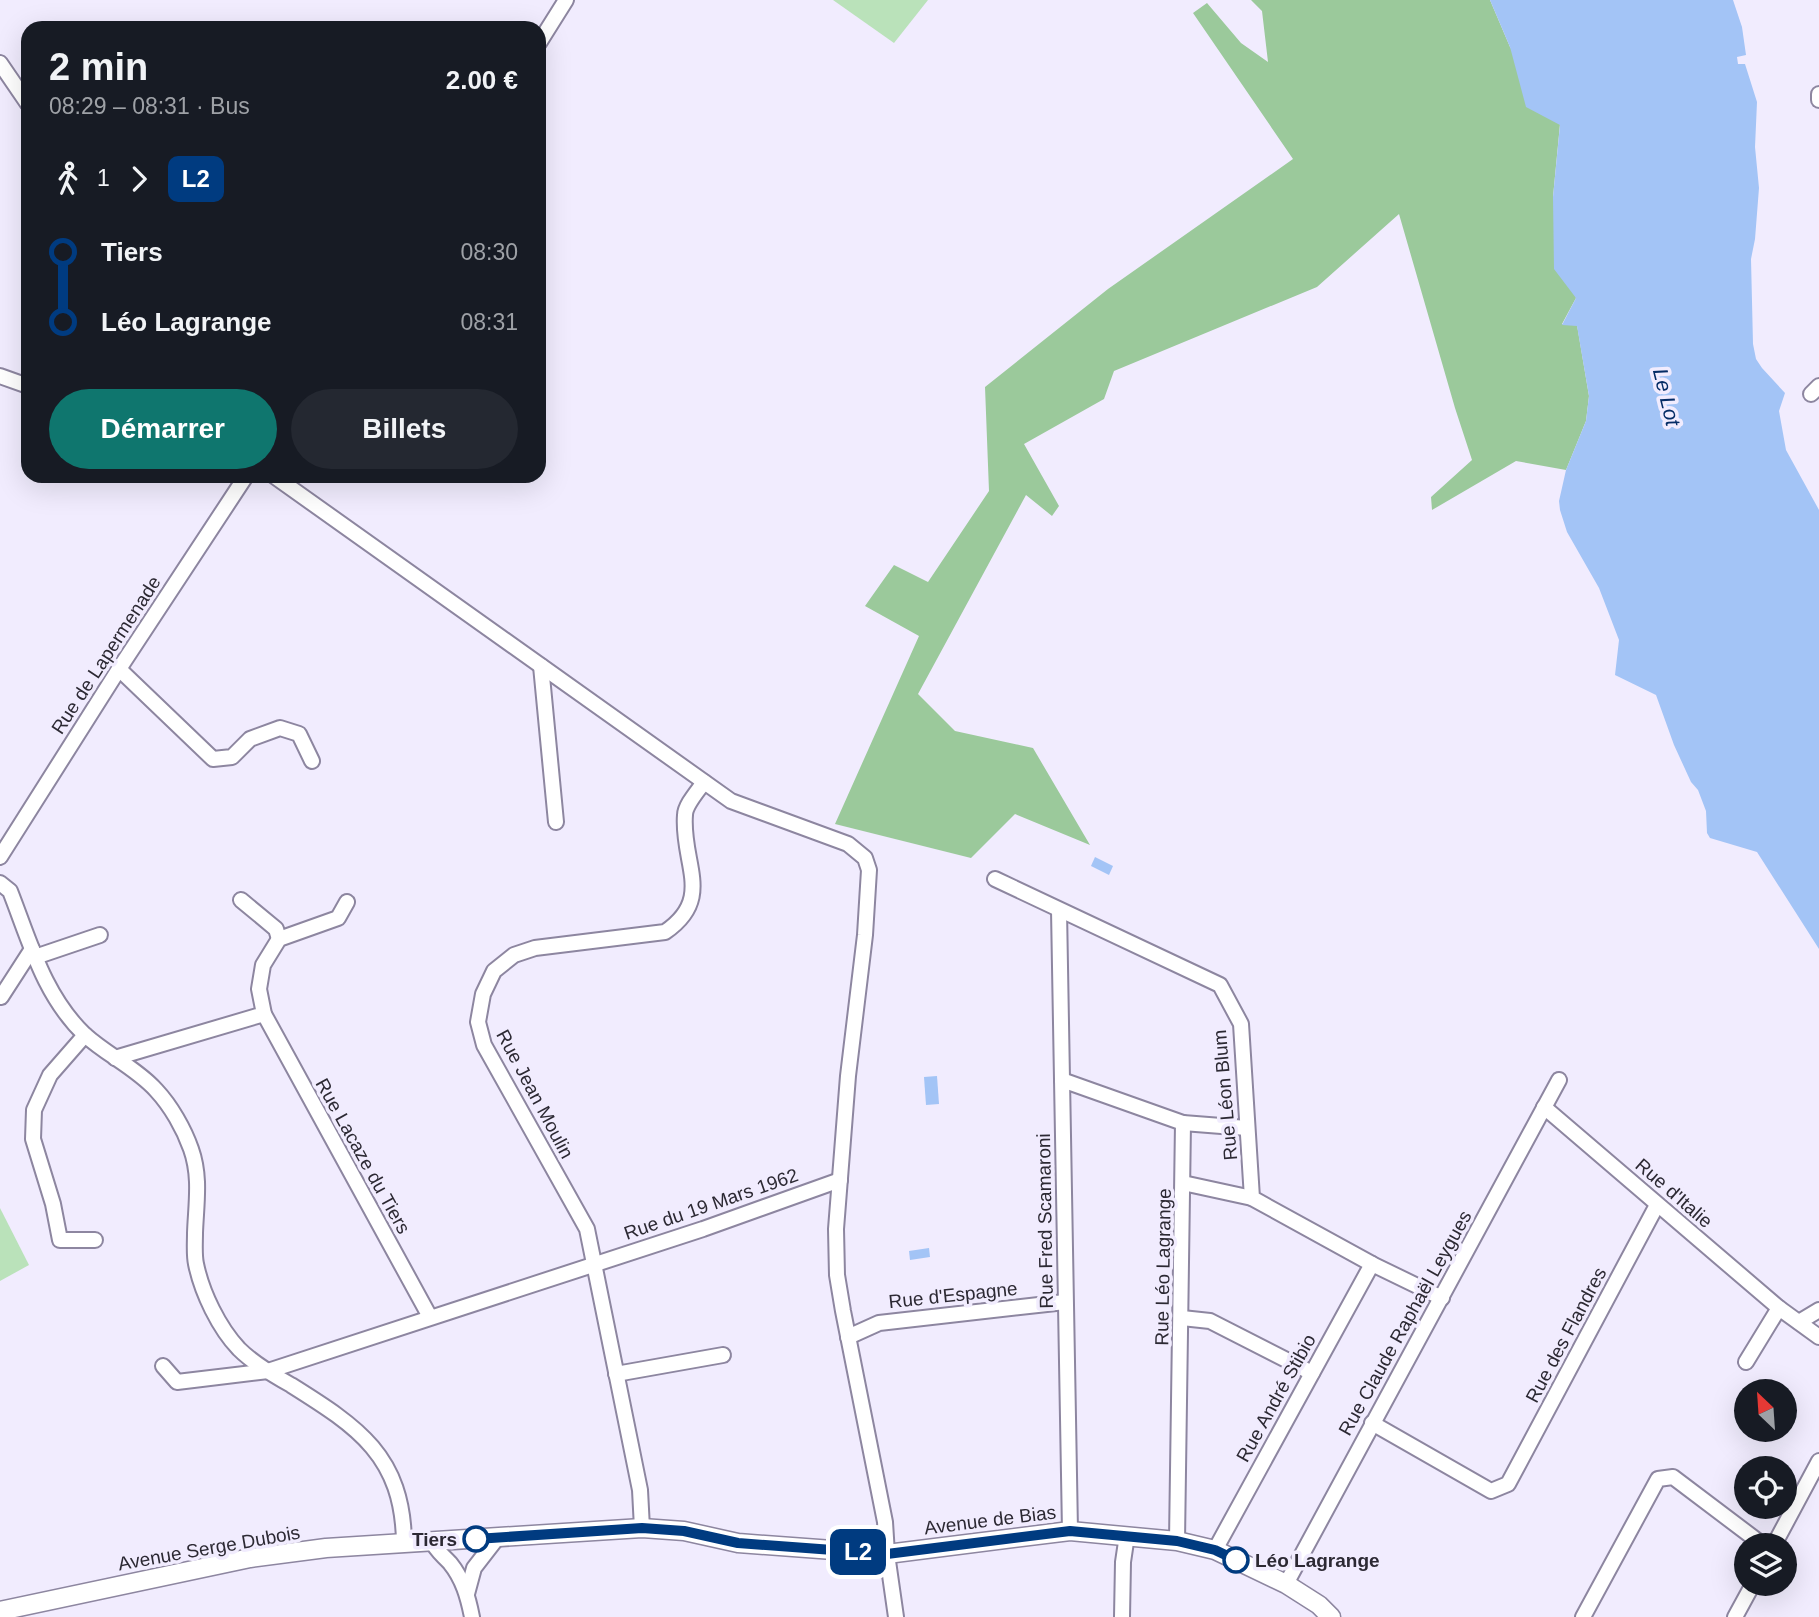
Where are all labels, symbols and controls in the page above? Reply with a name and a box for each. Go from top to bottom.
text: 2 min [49,46,148,88]
text: 2.00 € [446,65,518,95]
text: 08:29 – 08:31 · Bus [49,93,250,119]
icon: walk [49,160,87,198]
icon: forward [120,160,158,198]
text: 1 [97,165,110,191]
text: L2 [182,165,210,192]
text: Tiers [101,237,163,267]
text: 08:30 [460,239,518,265]
text: Léo Lagrange [101,307,271,337]
text: 08:31 [460,309,518,335]
water label: Le Lot [1649,366,1686,429]
button: Démarrer [49,389,277,469]
button: Billets [291,389,518,469]
street label: Rue de Lapermenade [47,572,165,738]
street label: Rue Jean Moulin [492,1026,578,1162]
street label: Rue Léon Blum [1209,1029,1241,1161]
street label: Rue Lacaze du Tiers [312,1075,414,1237]
street label: Rue Fred Scamaroni [1033,1133,1057,1309]
street label: Rue d'Italie [1631,1154,1717,1232]
street label: Rue du 19 Mars 1962 [621,1164,801,1244]
street label: Rue Léo Lagrange [1151,1188,1175,1346]
street label: Rue Claude Raphaël Leygues [1334,1207,1476,1439]
street label: Rue des Flandres [1522,1264,1610,1406]
street label: Rue d'Espagne [888,1278,1018,1312]
street label: Rue André Stibio [1232,1331,1320,1465]
north arrow [1734,1379,1797,1442]
map controls [1734,1379,1797,1596]
button: locate [1734,1456,1797,1519]
street label: Avenue de Bias [923,1501,1057,1539]
street label: Avenue Serge Dubois [116,1522,302,1574]
marker: Tiers [463,1526,489,1552]
place label: Tiers [412,1529,457,1550]
line badge: L2 [826,1529,889,1575]
button: layers [1734,1533,1797,1596]
text: L2 [844,1538,872,1565]
marker: Léo Lagrange [1223,1547,1249,1573]
place label: Léo Lagrange [1255,1550,1380,1571]

